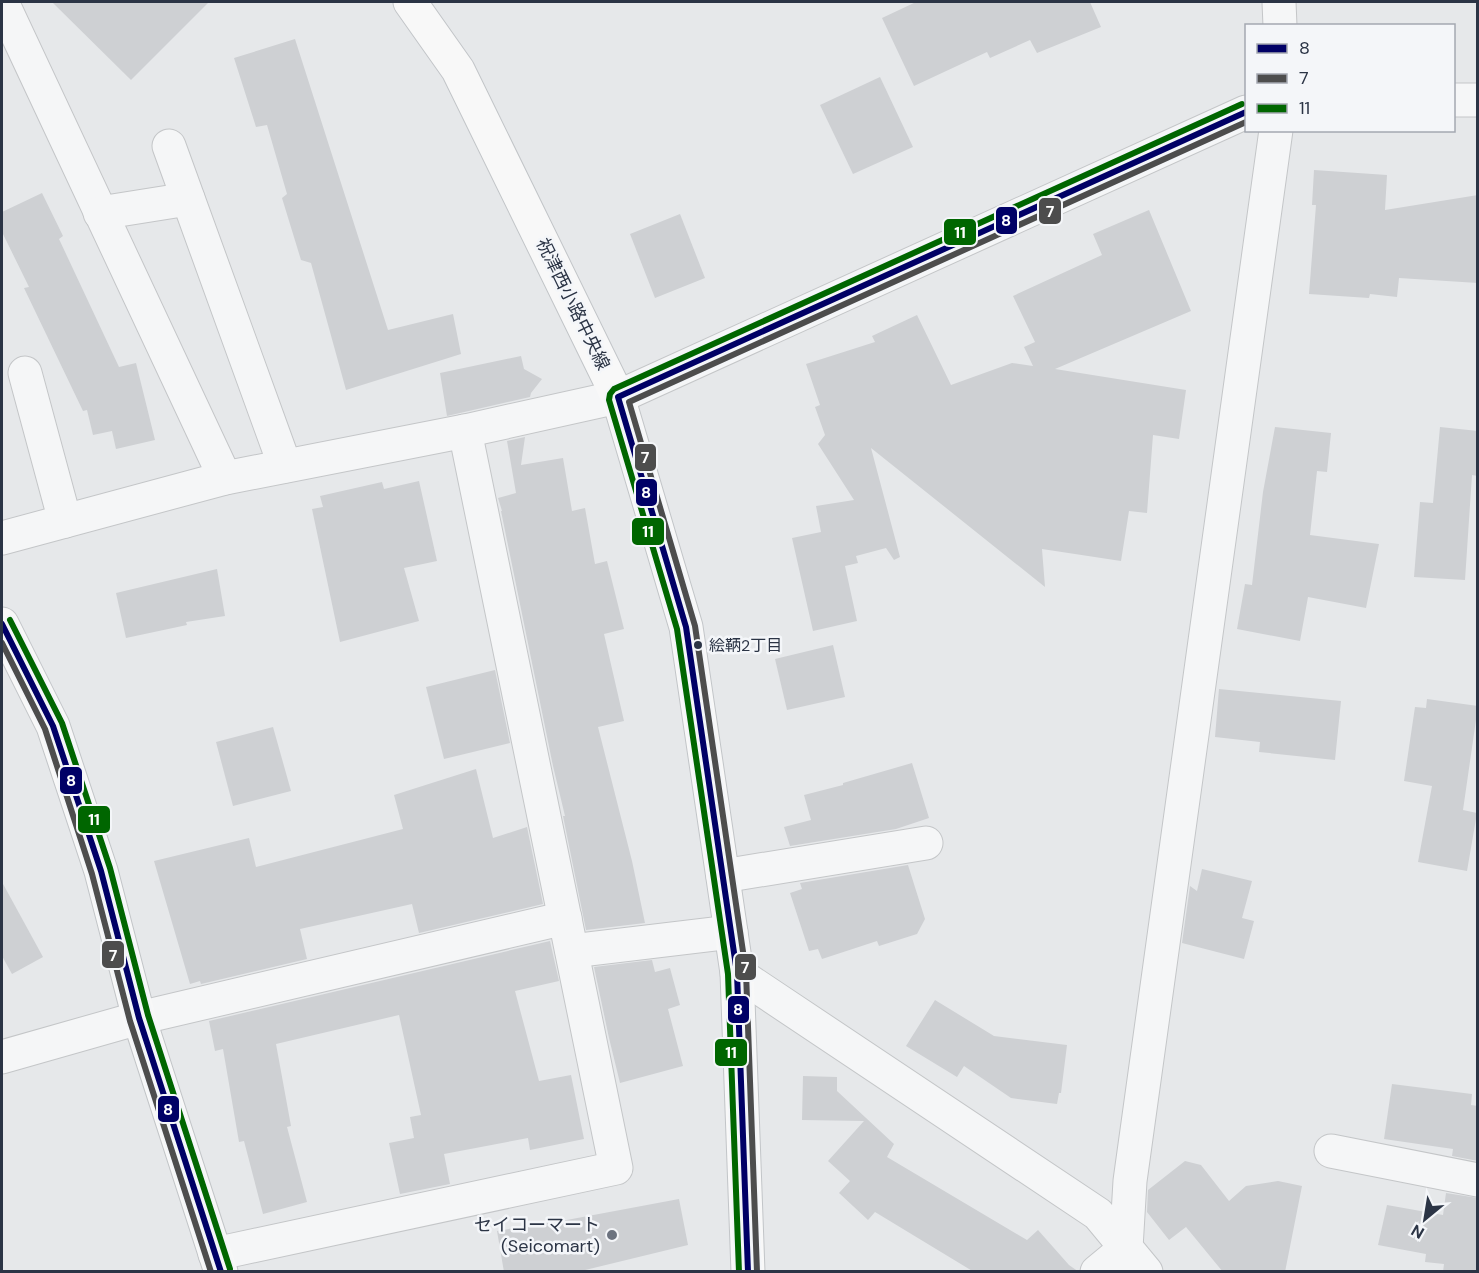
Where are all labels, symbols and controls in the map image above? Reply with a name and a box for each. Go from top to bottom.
legend [1245,24,1455,132]
text: 8 [1299,36,1310,60]
text: 7 [1299,66,1309,90]
text: 11 [1299,96,1310,120]
line badge: 7 [1038,197,1062,225]
text: 7 [1046,201,1055,222]
line badge: 8 [995,206,1018,235]
text: 8 [1001,210,1011,231]
line badge: 11 [943,218,977,246]
text: 11 [954,222,966,243]
street label: 祝津西小路中央線 [531,234,615,374]
line badge: 7 [634,443,657,472]
text: 7 [641,447,650,468]
line badge: 8 [635,478,658,507]
text: 8 [641,482,651,503]
line badge: 11 [631,517,665,546]
text: 11 [642,521,654,542]
place label: 絵鞆2丁目 [709,635,782,656]
marker: 絵鞆2丁目 [692,639,704,651]
line badge: 8 [59,766,83,795]
text: 8 [66,770,76,791]
line badge: 11 [77,805,111,834]
text: 11 [88,809,100,830]
line badge: 7 [101,940,125,969]
text: 7 [109,945,118,966]
line badge: 7 [734,953,757,981]
text: 7 [741,957,750,978]
line badge: 8 [727,995,750,1024]
text: 8 [733,999,743,1020]
line badge: 11 [714,1038,748,1067]
text: 11 [725,1042,737,1063]
line badge: 8 [157,1095,180,1123]
text: 8 [163,1099,173,1120]
north arrow [1395,1189,1455,1249]
place label: セイコーマート (Seicomart) [474,1213,600,1258]
text: N [1407,1220,1428,1244]
marker: セイコーマート (Seicomart) [605,1228,619,1242]

